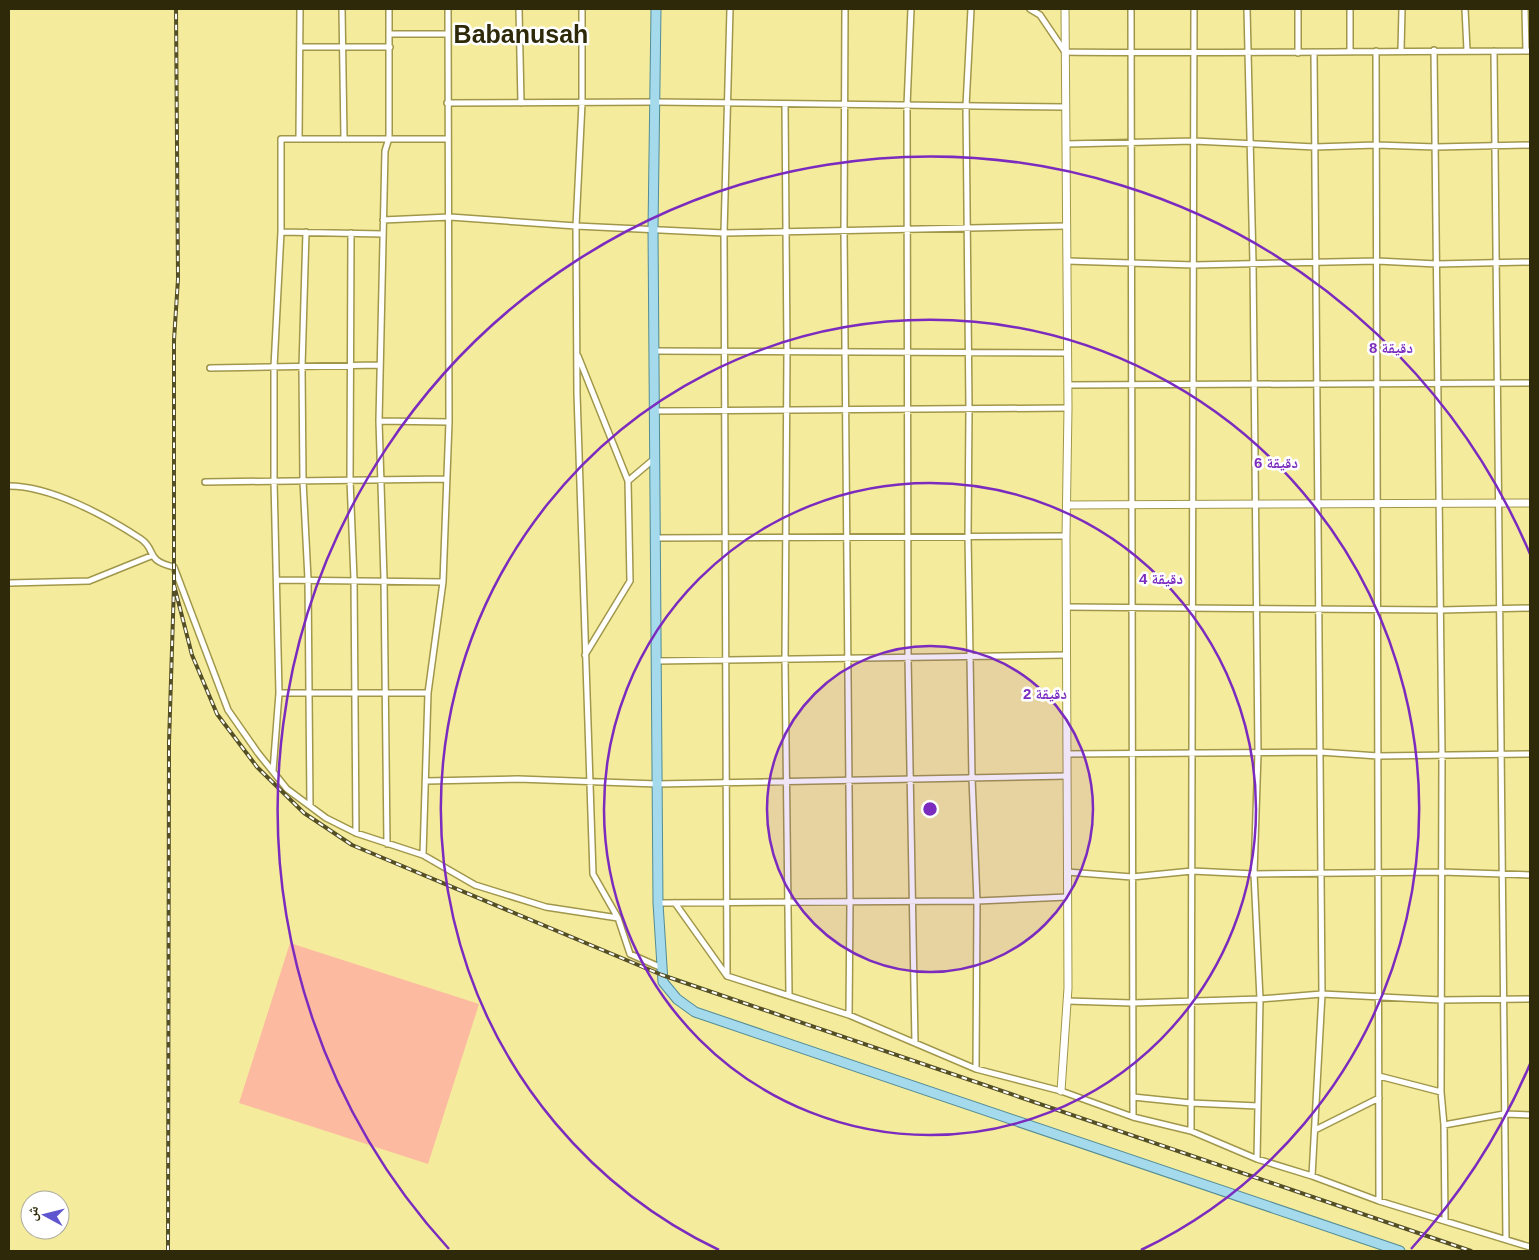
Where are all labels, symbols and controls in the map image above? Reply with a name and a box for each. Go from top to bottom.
district label: Babanusah [454,20,588,48]
text: 8 دقيقة [1369,339,1413,356]
text: 6 دقيقة [1254,454,1298,471]
text: 4 دقيقة [1139,570,1183,587]
text: 2 دقيقة [1023,685,1067,702]
centre of rings [921,800,939,818]
north arrow [20,1190,70,1240]
text: ش [23,1205,42,1222]

